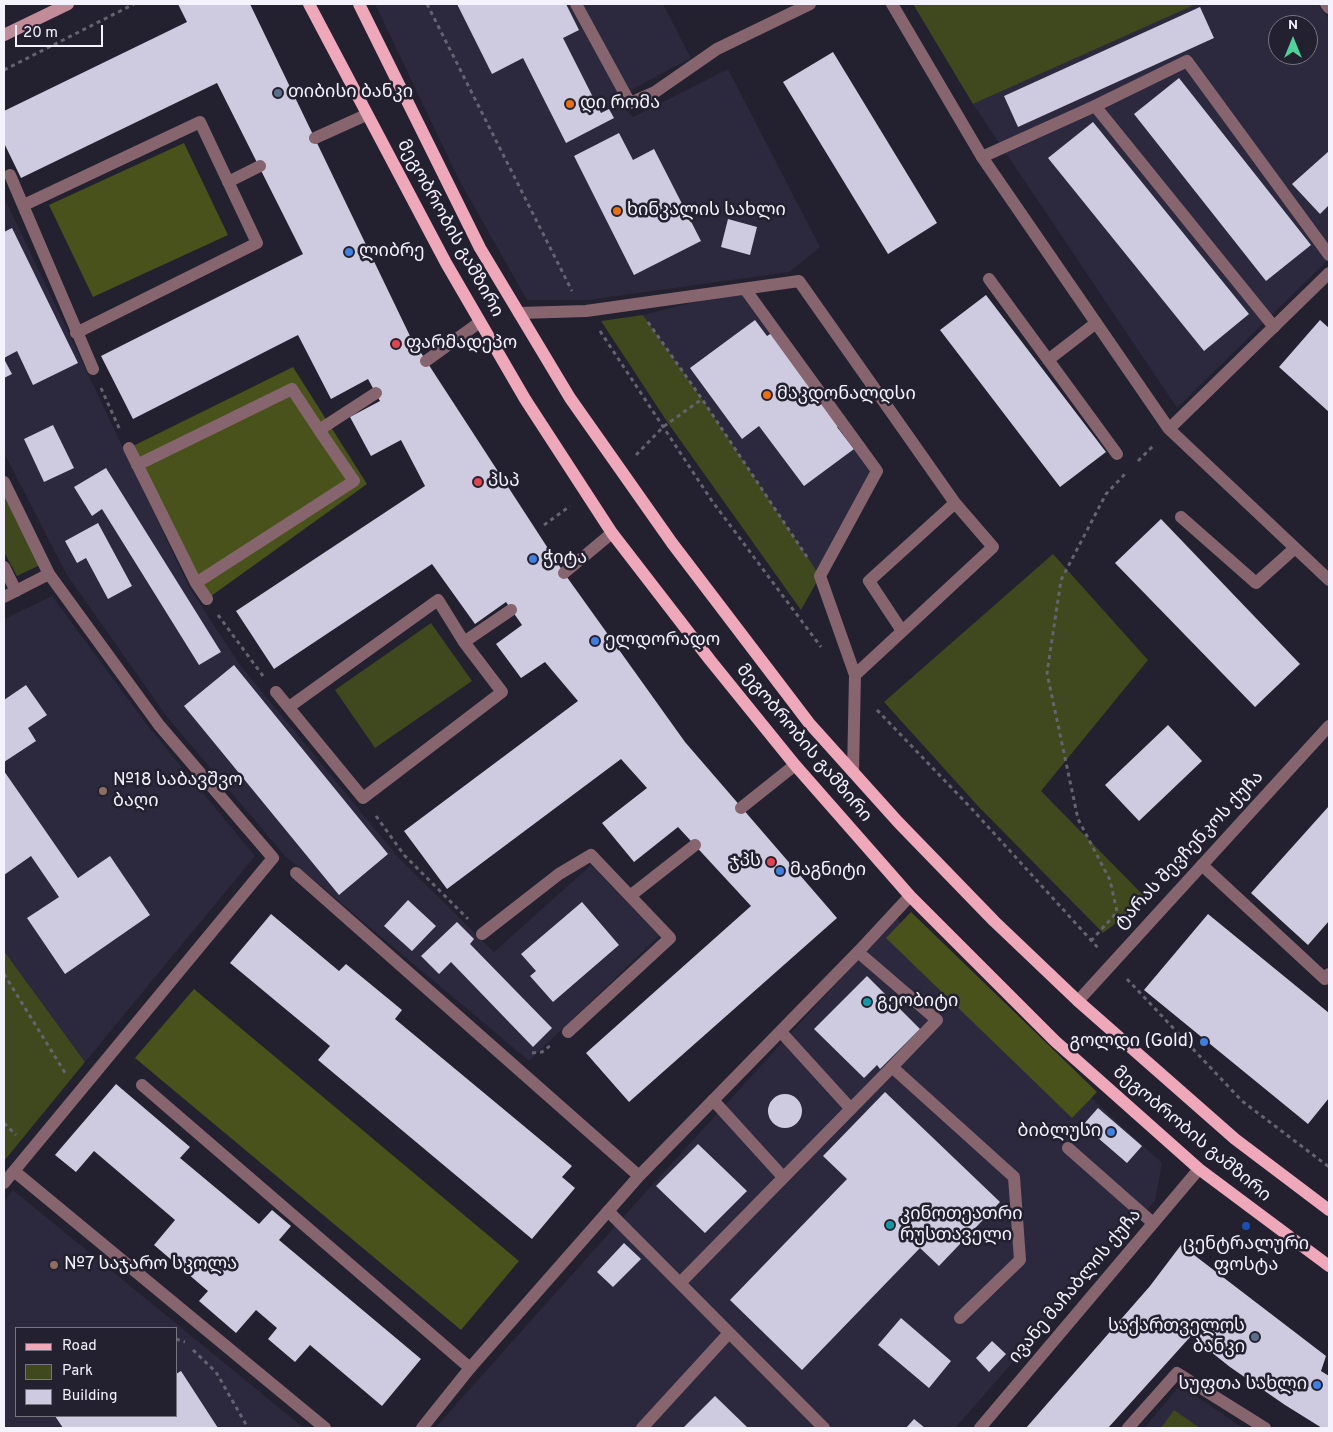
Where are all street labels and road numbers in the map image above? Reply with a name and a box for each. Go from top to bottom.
street label: მეგობრობის გამზირი [391,137,507,321]
street label: მეგობრობის გამზირი [731,661,875,827]
street label: ტარას შევჩენკოს ქუჩა [1111,767,1269,935]
street label: მეგობრობის გამზირი [1108,1063,1274,1207]
street label: ივანე მაჩაბლის ქუჩა [1005,1205,1147,1369]

